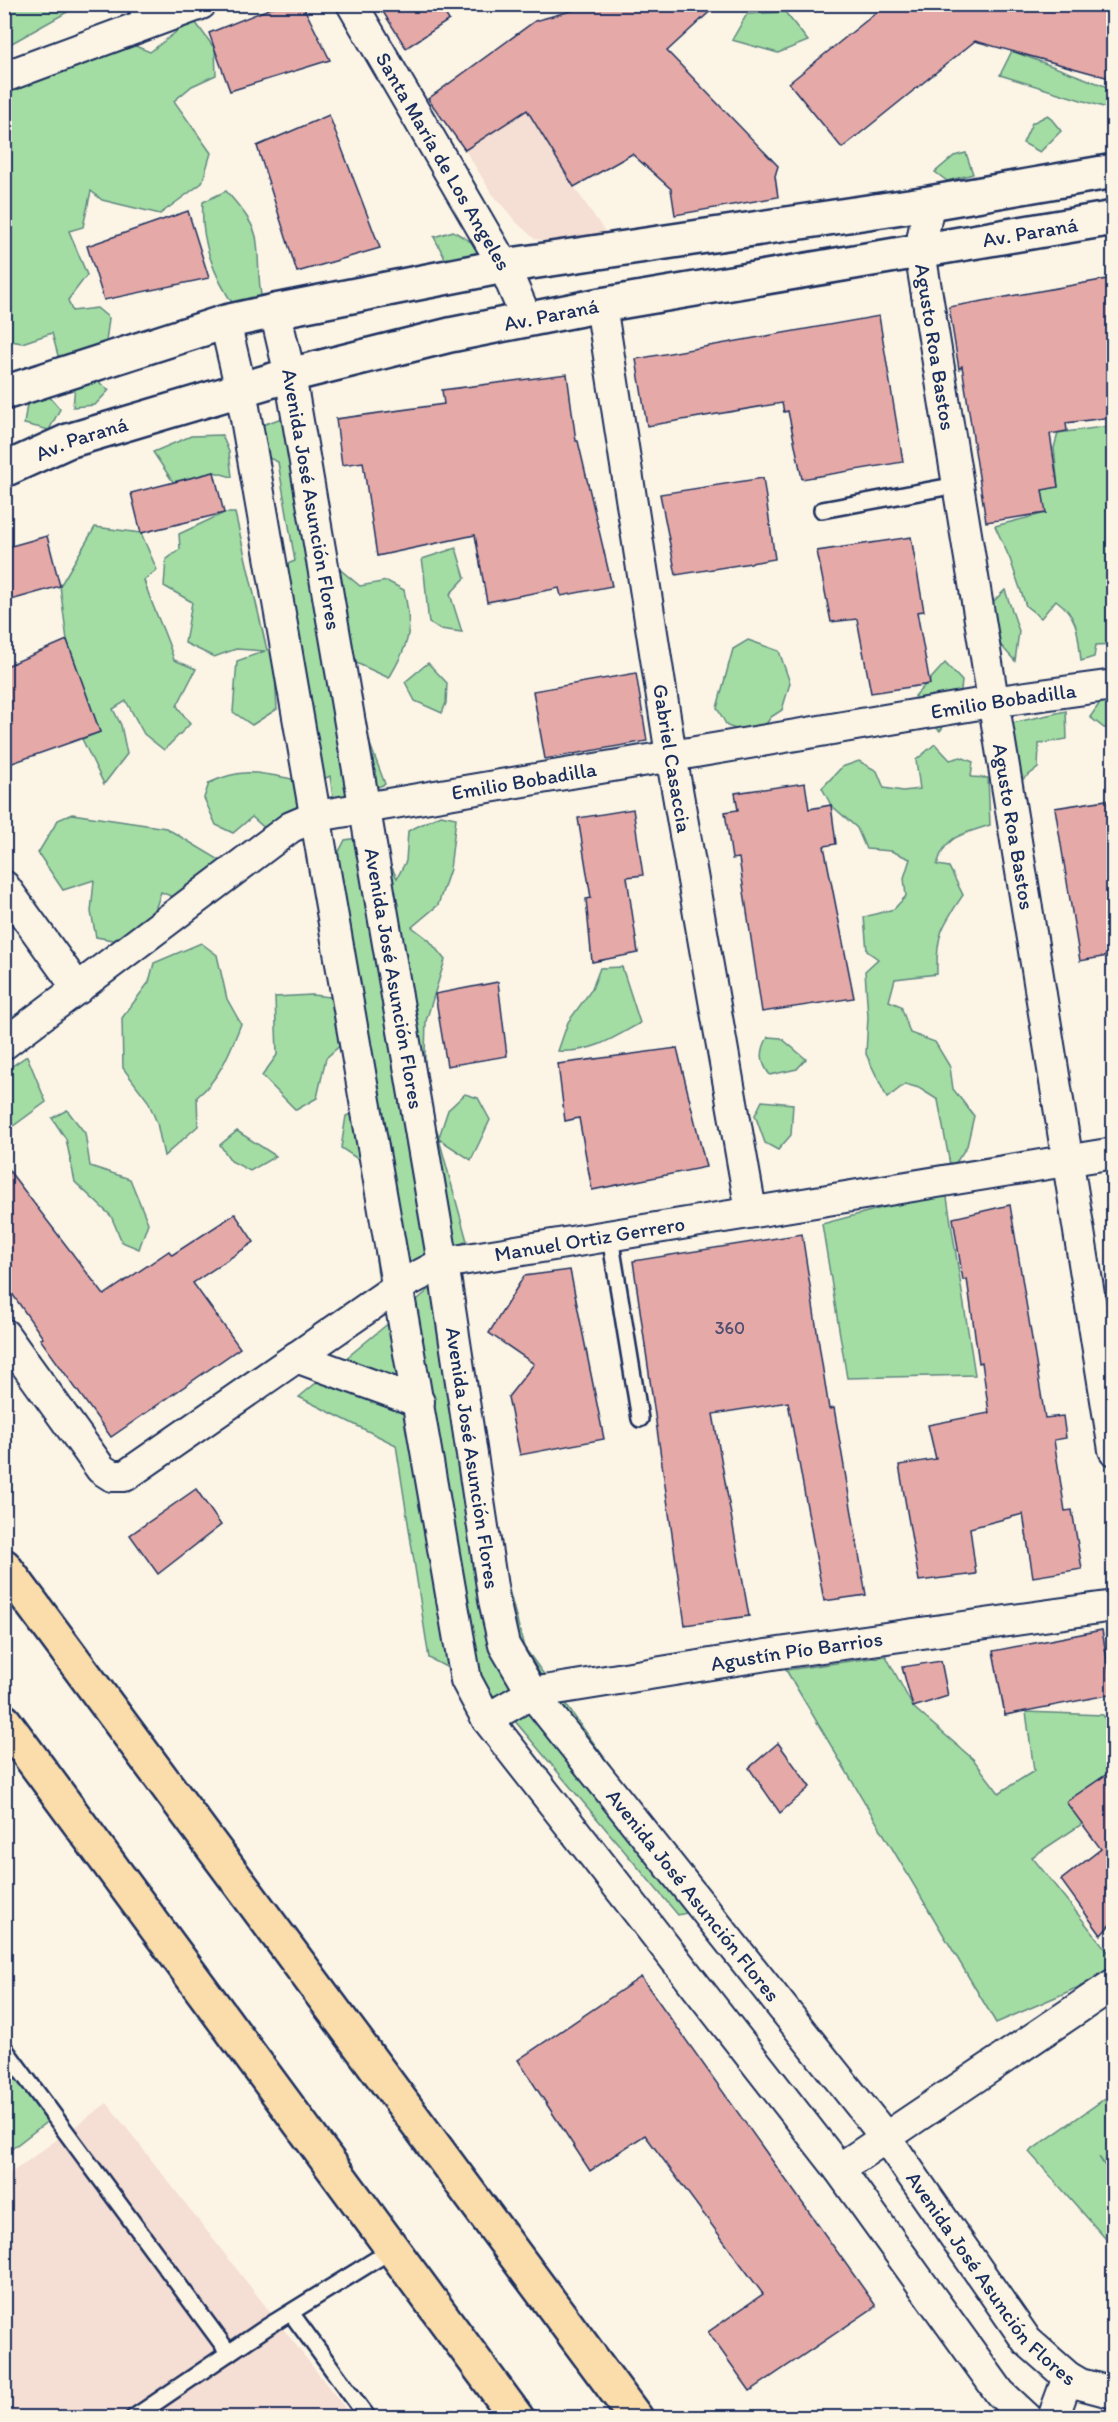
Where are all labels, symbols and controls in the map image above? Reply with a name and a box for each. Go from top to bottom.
street label: Santa María de Los Angeles [371,48,517,275]
street label: Av. Paraná [981,211,1080,252]
street label: Agusto Roa Bastos [910,262,961,432]
street label: Av. Paraná [502,293,601,336]
street label: Avenida José Asunción Flores [277,367,347,632]
street label: Av. Paraná [31,411,131,466]
street label: Emilio Bobadilla [929,677,1078,724]
street label: Gabriel Casaccia [648,682,697,835]
street label: Agusto Roa Bastos [988,741,1040,912]
street label: Emilio Bobadilla [449,756,598,805]
street label: Avenida José Asunción Flores [360,846,429,1111]
street label: Manuel Ortiz Gerrero [492,1211,687,1266]
house number: 360 [715,1317,745,1339]
street label: Avenida José Asunción Flores [441,1325,505,1591]
street label: Agustín Pío Barrios [709,1626,884,1676]
street label: Avenida José Asunción Flores [601,1784,786,2006]
street label: Avenida José Asunción Flores [901,2166,1080,2391]

